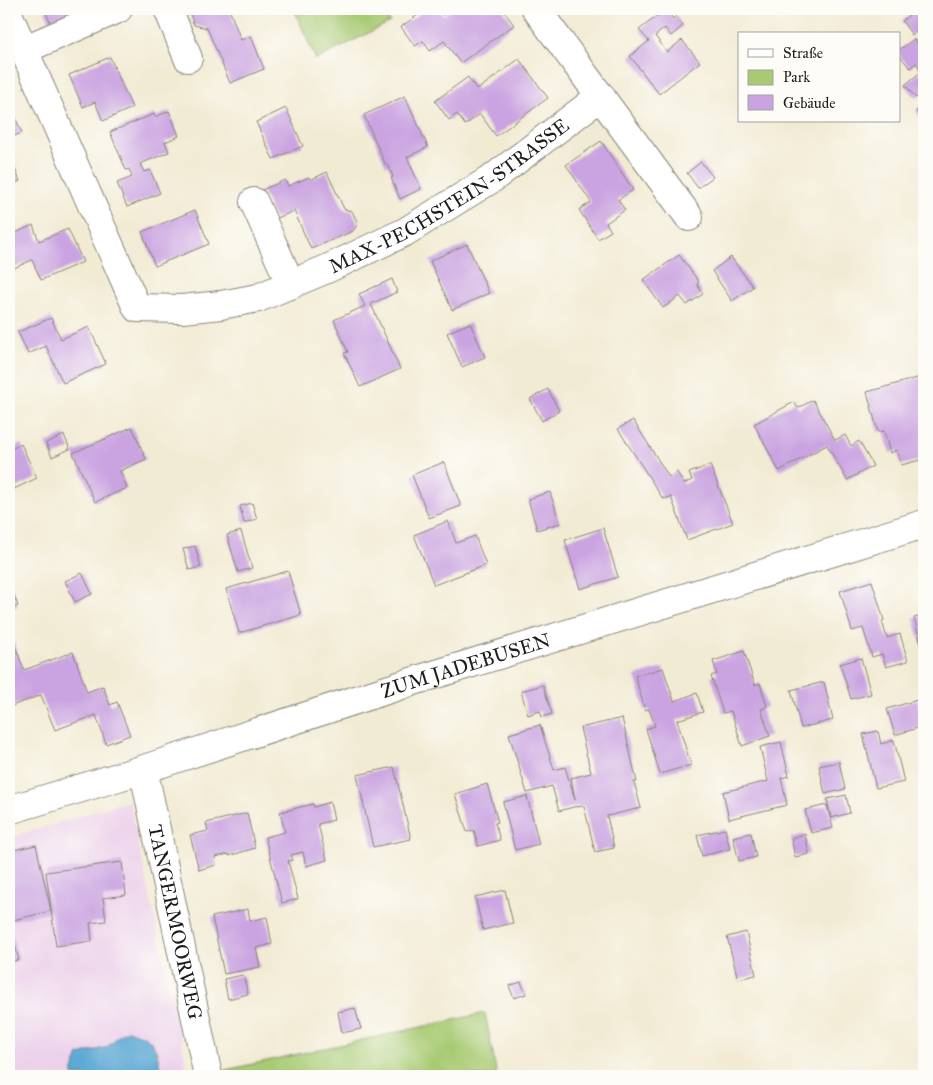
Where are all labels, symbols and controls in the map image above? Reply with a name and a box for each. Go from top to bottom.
legend [738,32,900,122]
text: Straße [783,44,823,62]
text: Park [783,68,810,86]
text: Gebäude [783,94,836,112]
street label: MAX-PECHSTEIN-STRASSE [325,113,573,278]
street label: ZUM JADEBUSEN [378,628,553,703]
street label: TANGERMOORWEG [143,822,208,1022]

